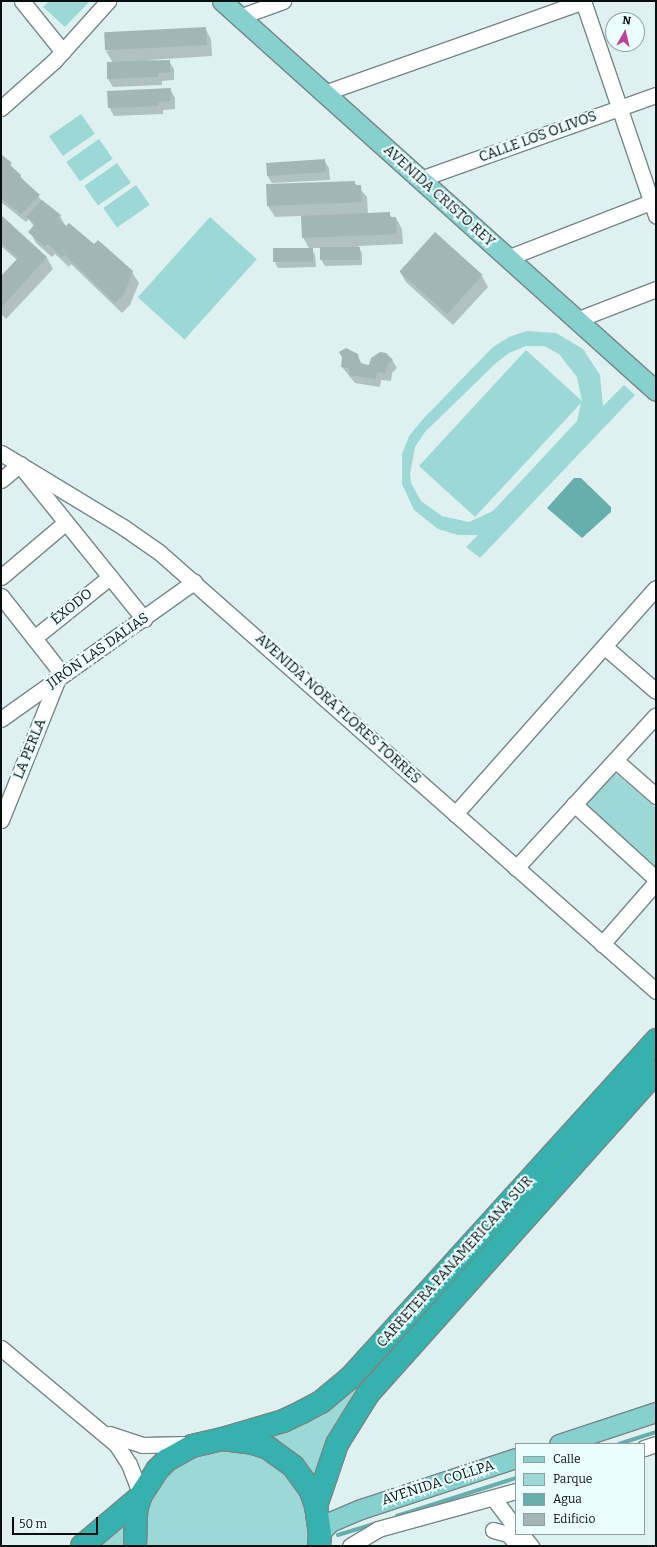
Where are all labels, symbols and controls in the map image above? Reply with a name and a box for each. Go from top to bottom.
north arrow [605,12,645,52]
text: N [621,14,632,28]
street label: CALLE LOS OLIVOS [477,108,599,166]
street label: AVENIDA CRISTO REY [380,142,498,250]
street label: ÉXODO [48,585,96,629]
street label: JIRÓN LAS DALIAS [44,610,152,692]
street label: AVENIDA NORA FLORES TORRES [252,630,424,788]
street label: LA PERLA [10,716,50,782]
street label: CARRETERA PANAMERICANA SUR [374,1173,536,1351]
legend [515,1443,645,1535]
text: Calle [553,1452,581,1466]
street label: AVENIDA COLLPA [380,1457,496,1509]
text: Parque [553,1472,592,1486]
text: Agua [553,1492,582,1506]
scale bar [14,1509,100,1535]
text: Edificio [553,1512,595,1526]
text: 50 m [19,1517,47,1531]

